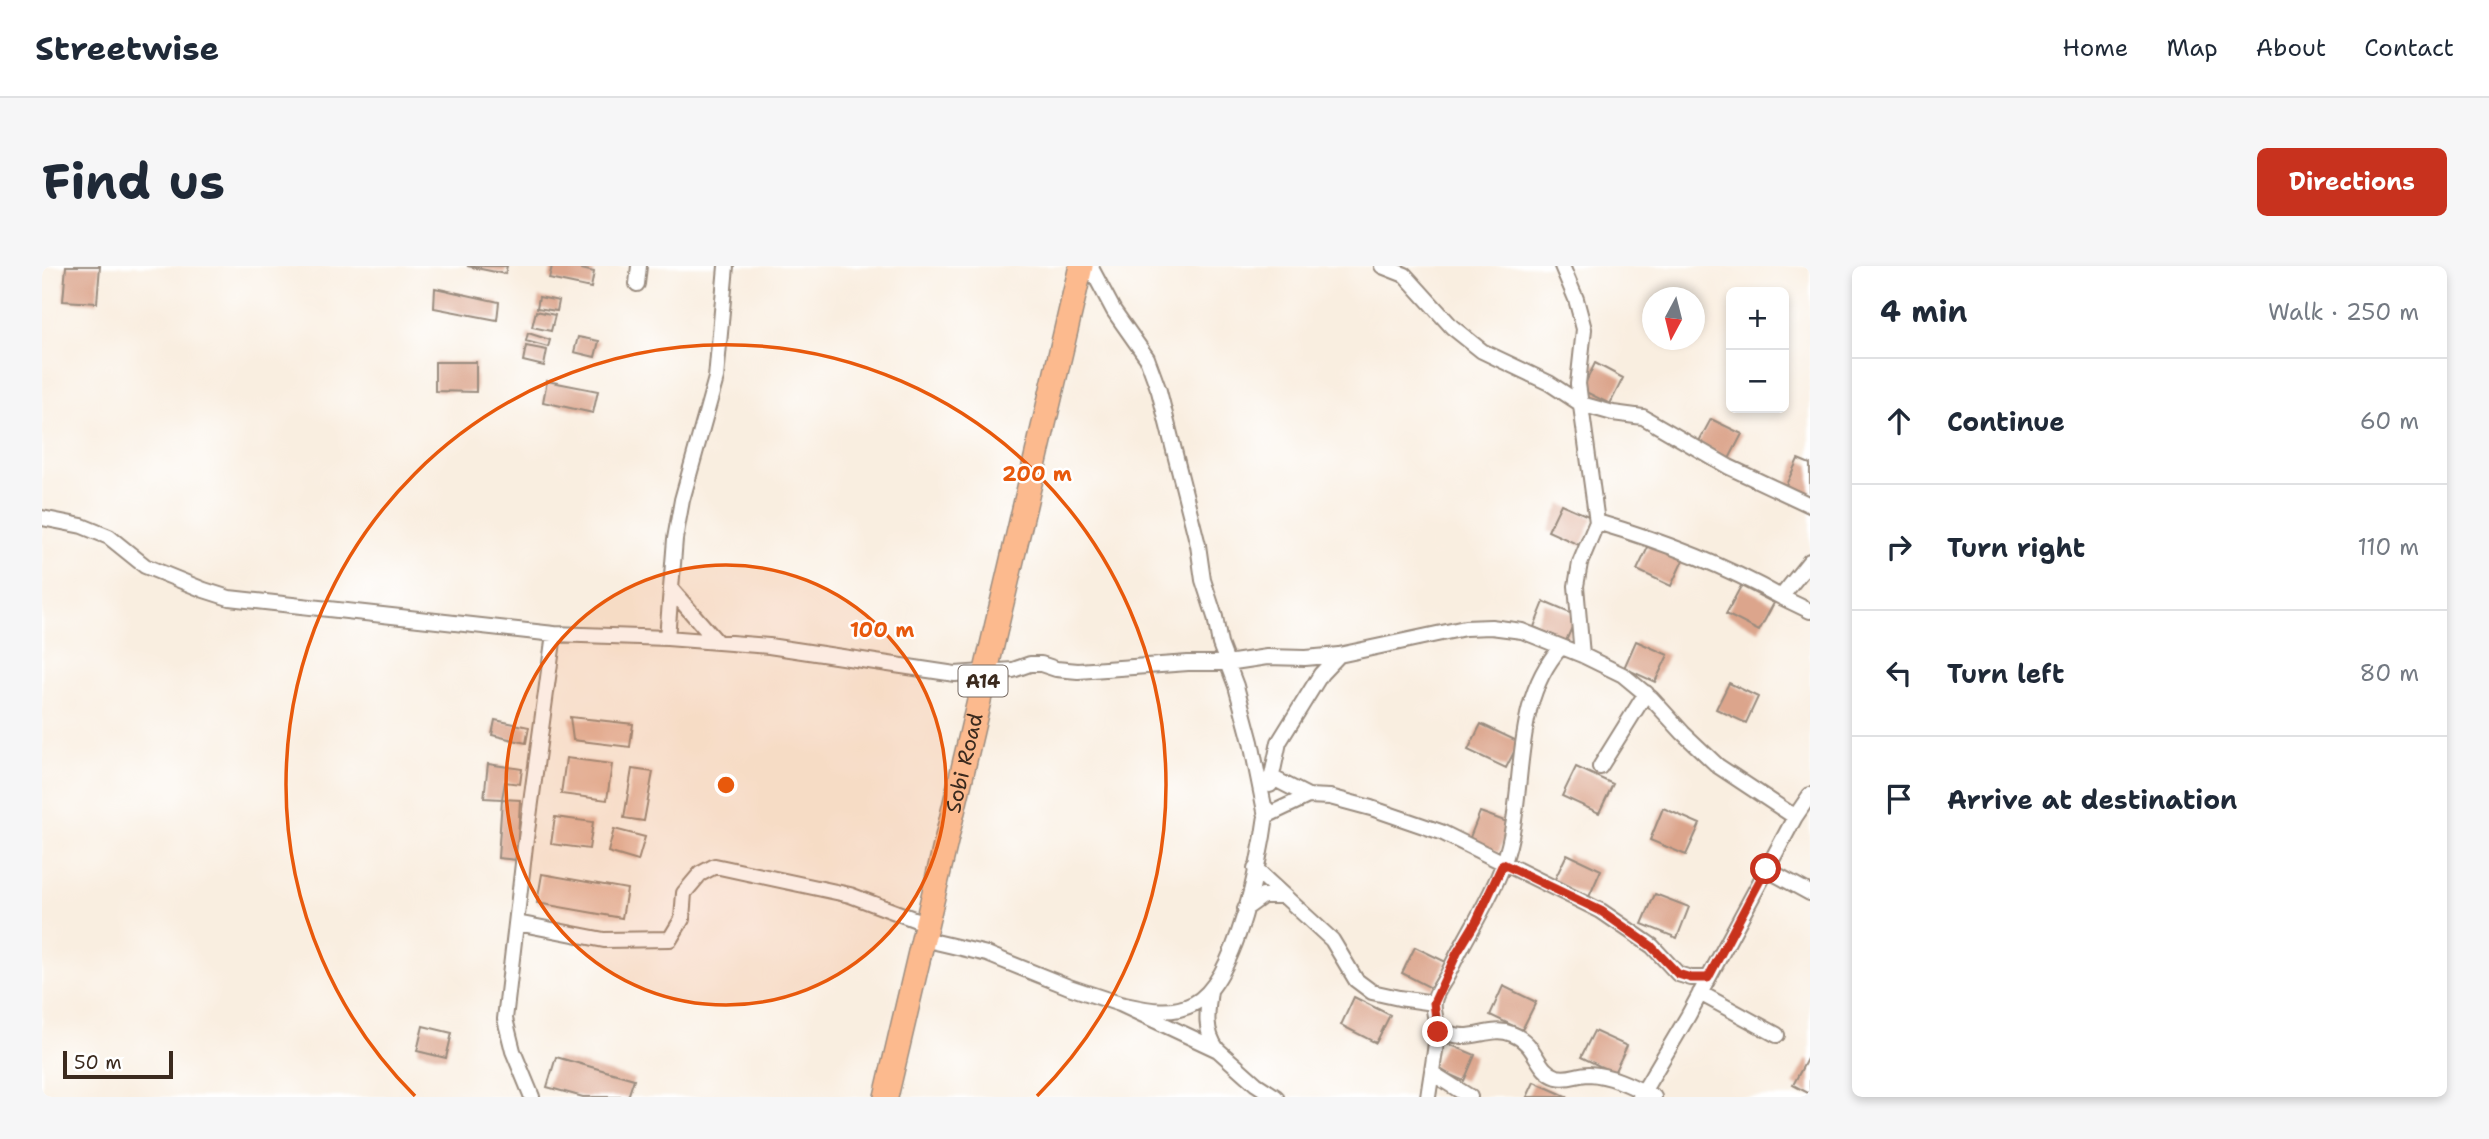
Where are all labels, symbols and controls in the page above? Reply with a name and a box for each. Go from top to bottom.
text: Streetwise [35,26,219,71]
text: Home [2062,32,2128,64]
text: Map [2166,32,2218,64]
text: About [2256,32,2326,64]
text: Contact [2364,32,2454,64]
button: Directions [2257,148,2447,216]
text: Find us [42,149,225,215]
north arrow [1642,287,1705,350]
map controls [1726,287,1789,413]
button: + [1726,287,1789,350]
text: 4 min [1880,291,1967,332]
text: Walk · 250 m [2268,297,2419,327]
button: − [1726,350,1789,413]
icon: ahead [1880,402,1918,440]
text: Continue [1947,404,2065,439]
text: 60 m [2360,406,2419,436]
text: 200 m [1002,460,1072,488]
icon: right [1880,528,1918,566]
text: Turn right [1947,530,2085,565]
text: 110 m [2357,532,2419,562]
text: 100 m [850,616,914,644]
icon: left [1880,654,1918,692]
text: Turn left [1947,656,2064,691]
text: 80 m [2360,658,2419,688]
road number: A14 [958,666,1007,696]
street label: Sobi Road [939,710,990,816]
centre of rings [714,773,738,797]
icon: arrive [1880,780,1918,818]
text: Arrive at destination [1947,782,2237,817]
route start [1750,853,1781,884]
route end [1422,1016,1453,1047]
scale bar [63,1048,173,1080]
text: 50 m [74,1050,122,1075]

